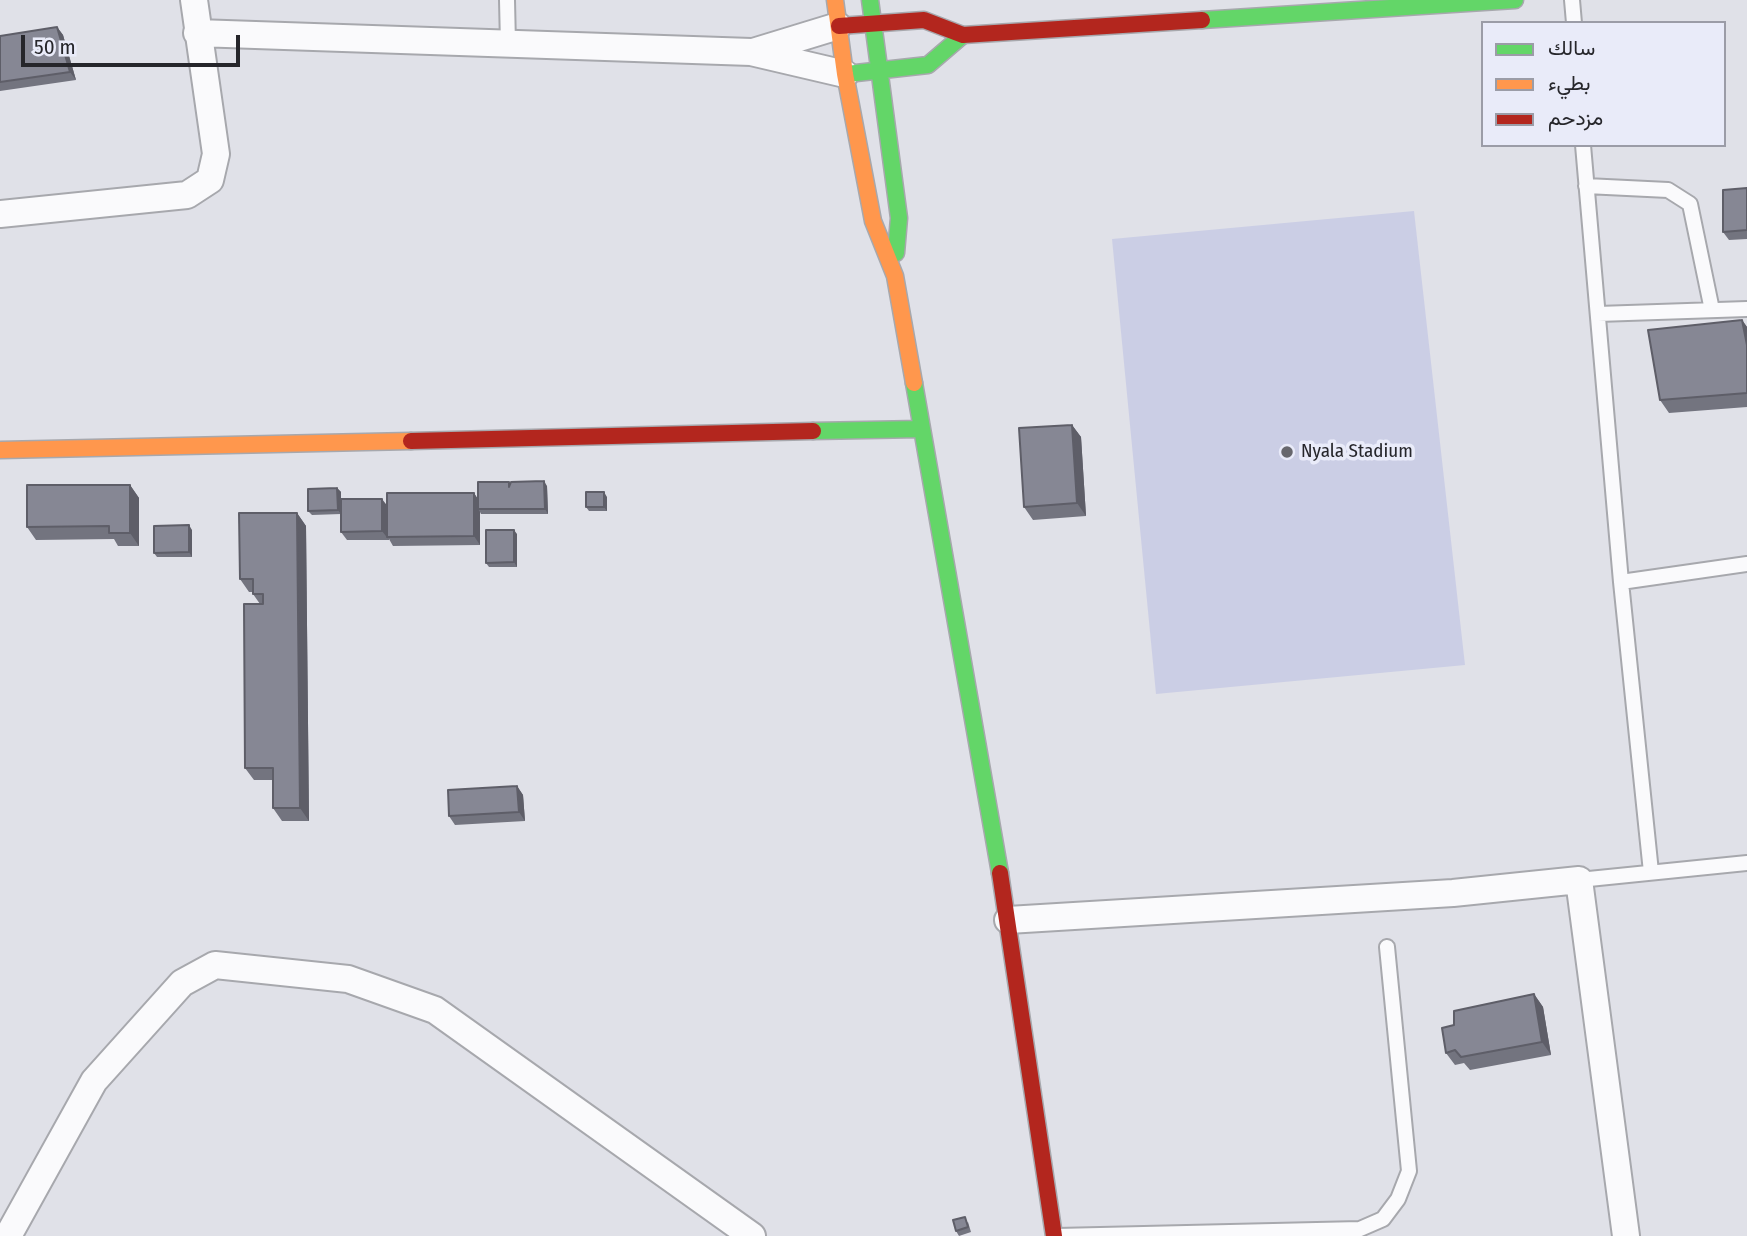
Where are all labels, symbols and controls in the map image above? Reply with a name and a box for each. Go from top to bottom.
scale bar [24,21,243,65]
legend [1481,21,1726,147]
text: 50 m [34,34,76,60]
text: سالك [1548,35,1595,61]
text: بطيء [1548,70,1591,96]
text: مزدحم [1548,105,1603,131]
place label: Nyala Stadium [1301,441,1413,463]
marker: Nyala Stadium [1279,444,1295,460]

